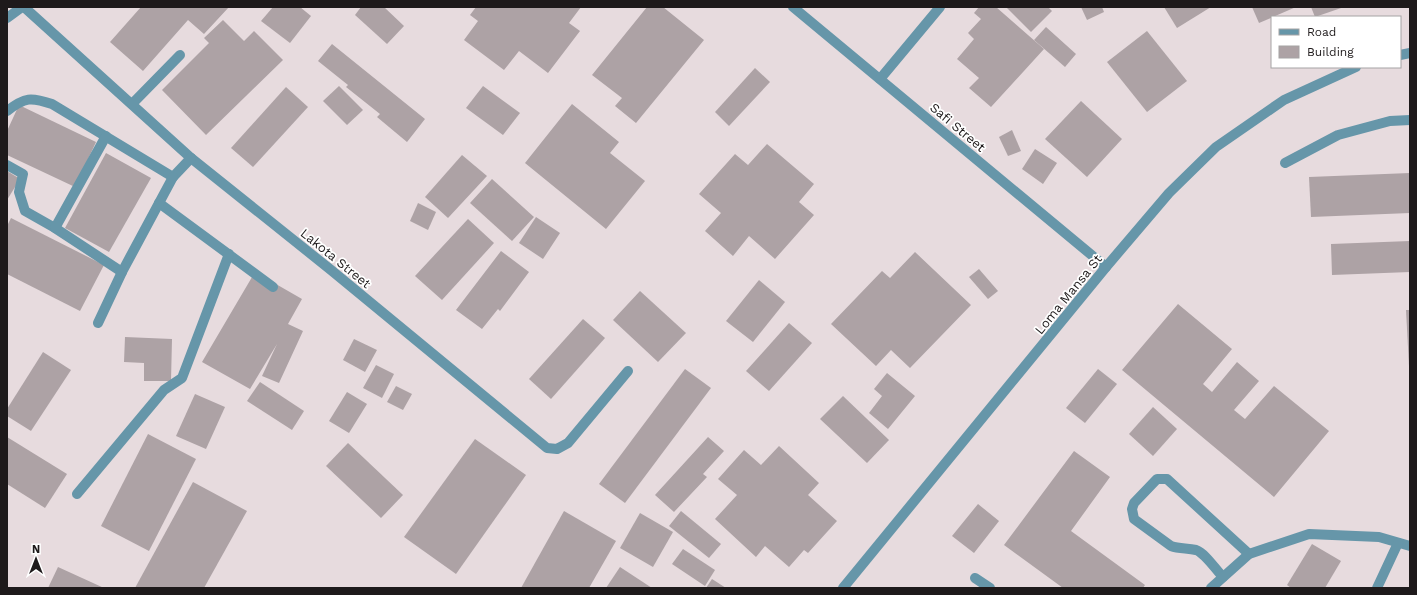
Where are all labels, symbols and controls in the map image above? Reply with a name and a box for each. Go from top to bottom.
legend [1271,16,1401,68]
text: Road [1307,25,1336,39]
text: Building [1307,45,1354,59]
street label: Safi Street [927,100,989,155]
street label: Lakota Street [298,225,374,292]
street label: Loma Mansa St [1032,251,1105,337]
north arrow [16,539,56,579]
text: N [32,543,40,556]

